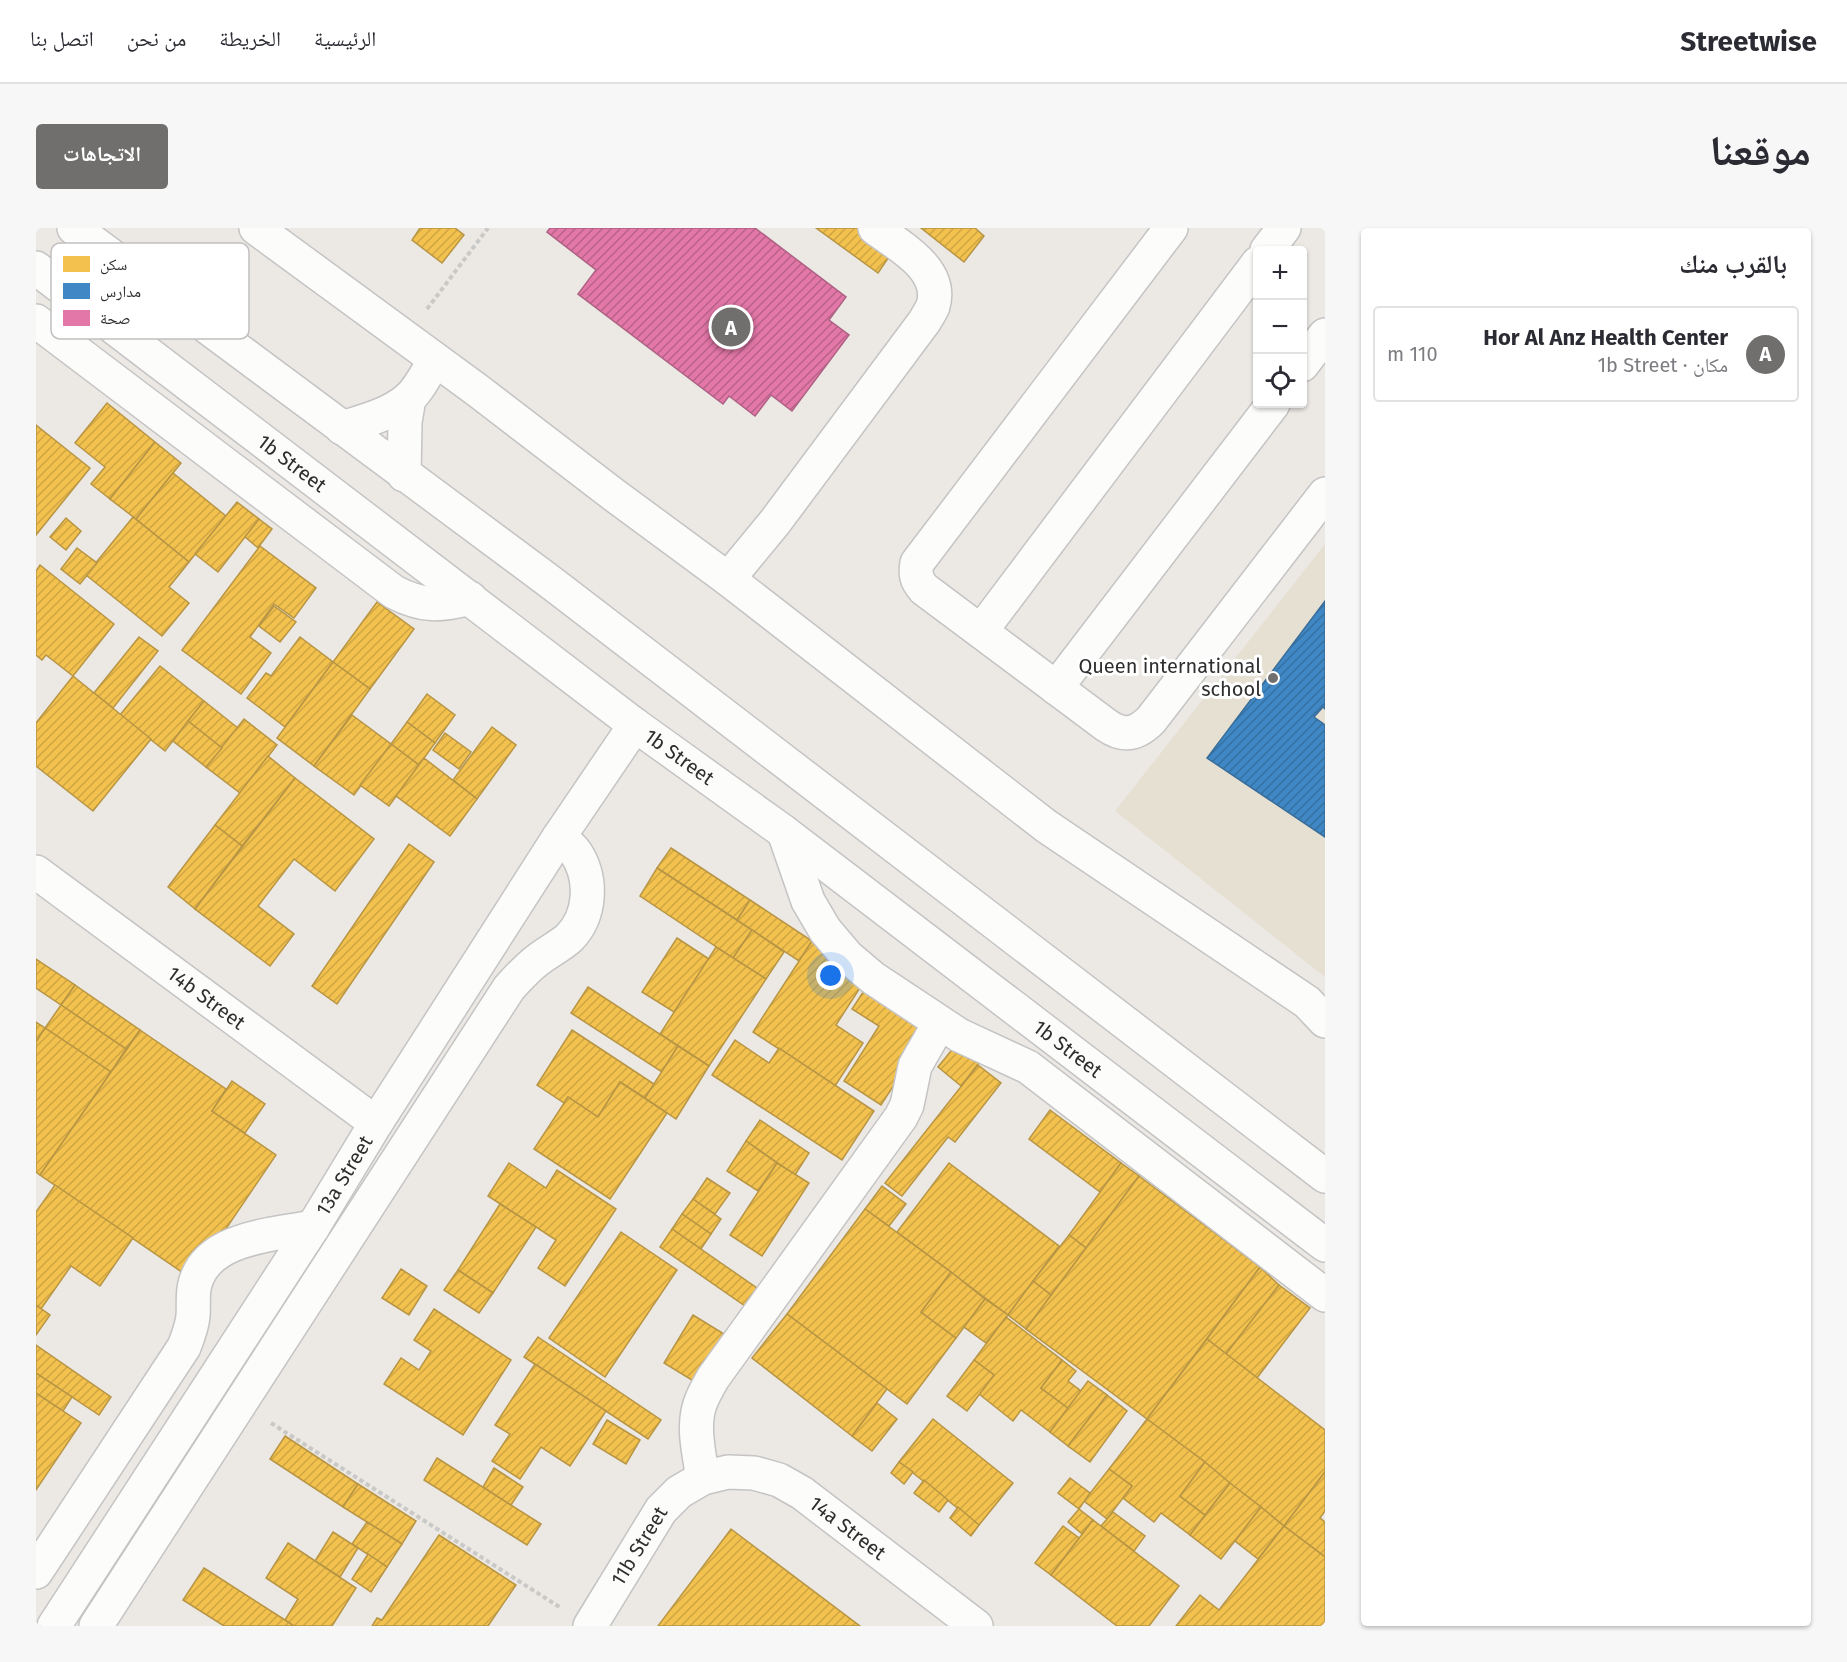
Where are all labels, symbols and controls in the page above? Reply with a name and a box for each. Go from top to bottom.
text: Streetwise [1680,25,1817,58]
text: اتصل بنا [30,26,94,52]
text: من نحن [127,26,186,52]
text: الخريطة [219,26,281,52]
text: الرئيسية [314,26,376,52]
button: الاتجاهات [36,124,168,189]
text: موقعنا [1710,126,1811,176]
legend [51,243,249,339]
map controls [1253,246,1307,408]
button: + [1253,246,1307,300]
text: بالقرب منك [1679,249,1787,280]
text: سكن [100,255,127,275]
text: مدارس [100,282,141,302]
button: − [1253,300,1307,354]
pin: A [712,304,750,350]
text: صحة [100,309,130,328]
text: Hor Al Anz Health Center [1483,324,1728,351]
text: 110 m [1387,342,1438,366]
text: A [1760,342,1771,366]
text: مكان · 1b Street [1597,353,1728,377]
button: locate [1253,354,1307,408]
street label: 1b Street [253,429,332,498]
place label: Queen international school [1078,654,1261,701]
marker: Queen international school [1266,671,1280,685]
street label: 1b Street [640,724,720,790]
street label: 14b Street [163,961,251,1035]
your location [816,961,845,990]
street label: 1b Street [1029,1015,1108,1083]
street label: 13a Street [311,1130,378,1220]
street label: 14a Street [805,1491,891,1565]
street label: 11b Street [606,1501,673,1590]

